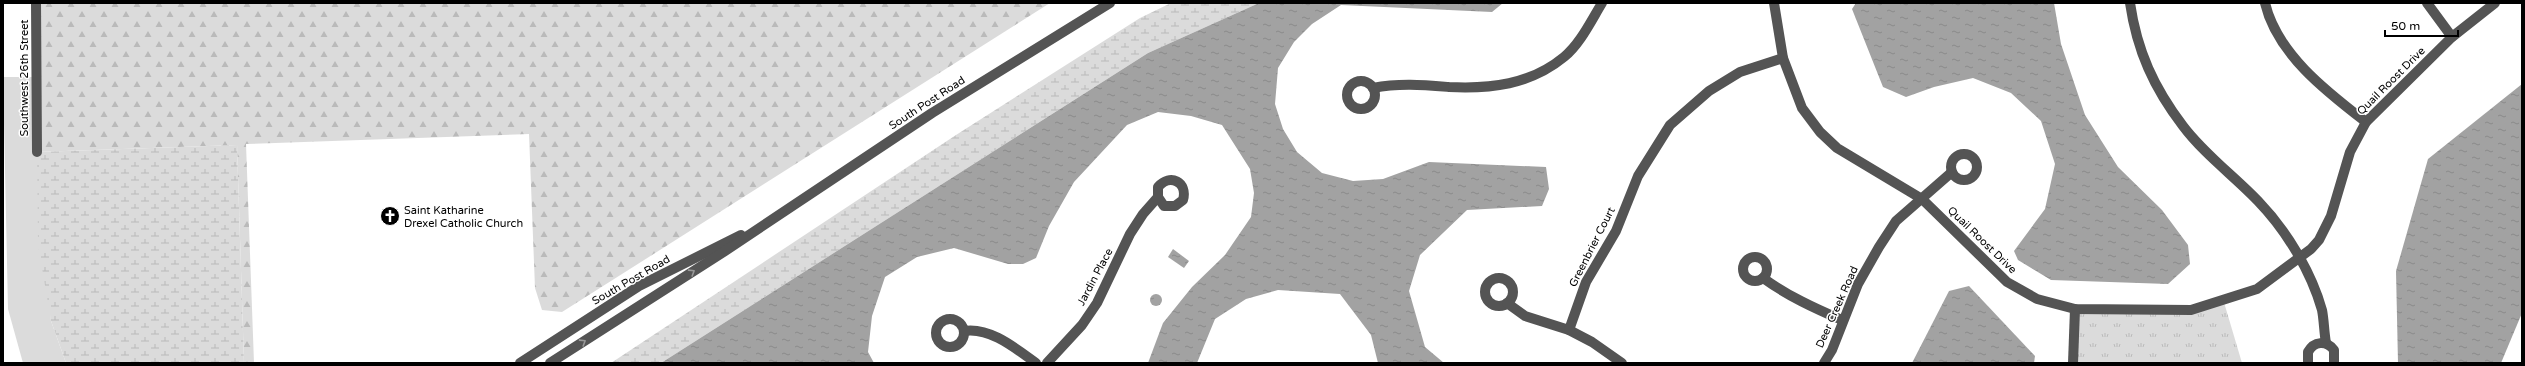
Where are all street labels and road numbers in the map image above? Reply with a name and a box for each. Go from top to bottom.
street label: Southwest 26th Street [18,19,31,137]
street label: Quail Roost Drive [2354,44,2428,118]
street label: South Post Road [887,74,967,132]
street label: Quail Roost Drive [1945,204,2019,276]
street label: Greenbrier Court [1566,205,1618,289]
street label: Jardin Place [1074,246,1116,308]
street label: South Post Road [590,252,672,308]
street label: Deer Creek Road [1813,264,1861,350]

